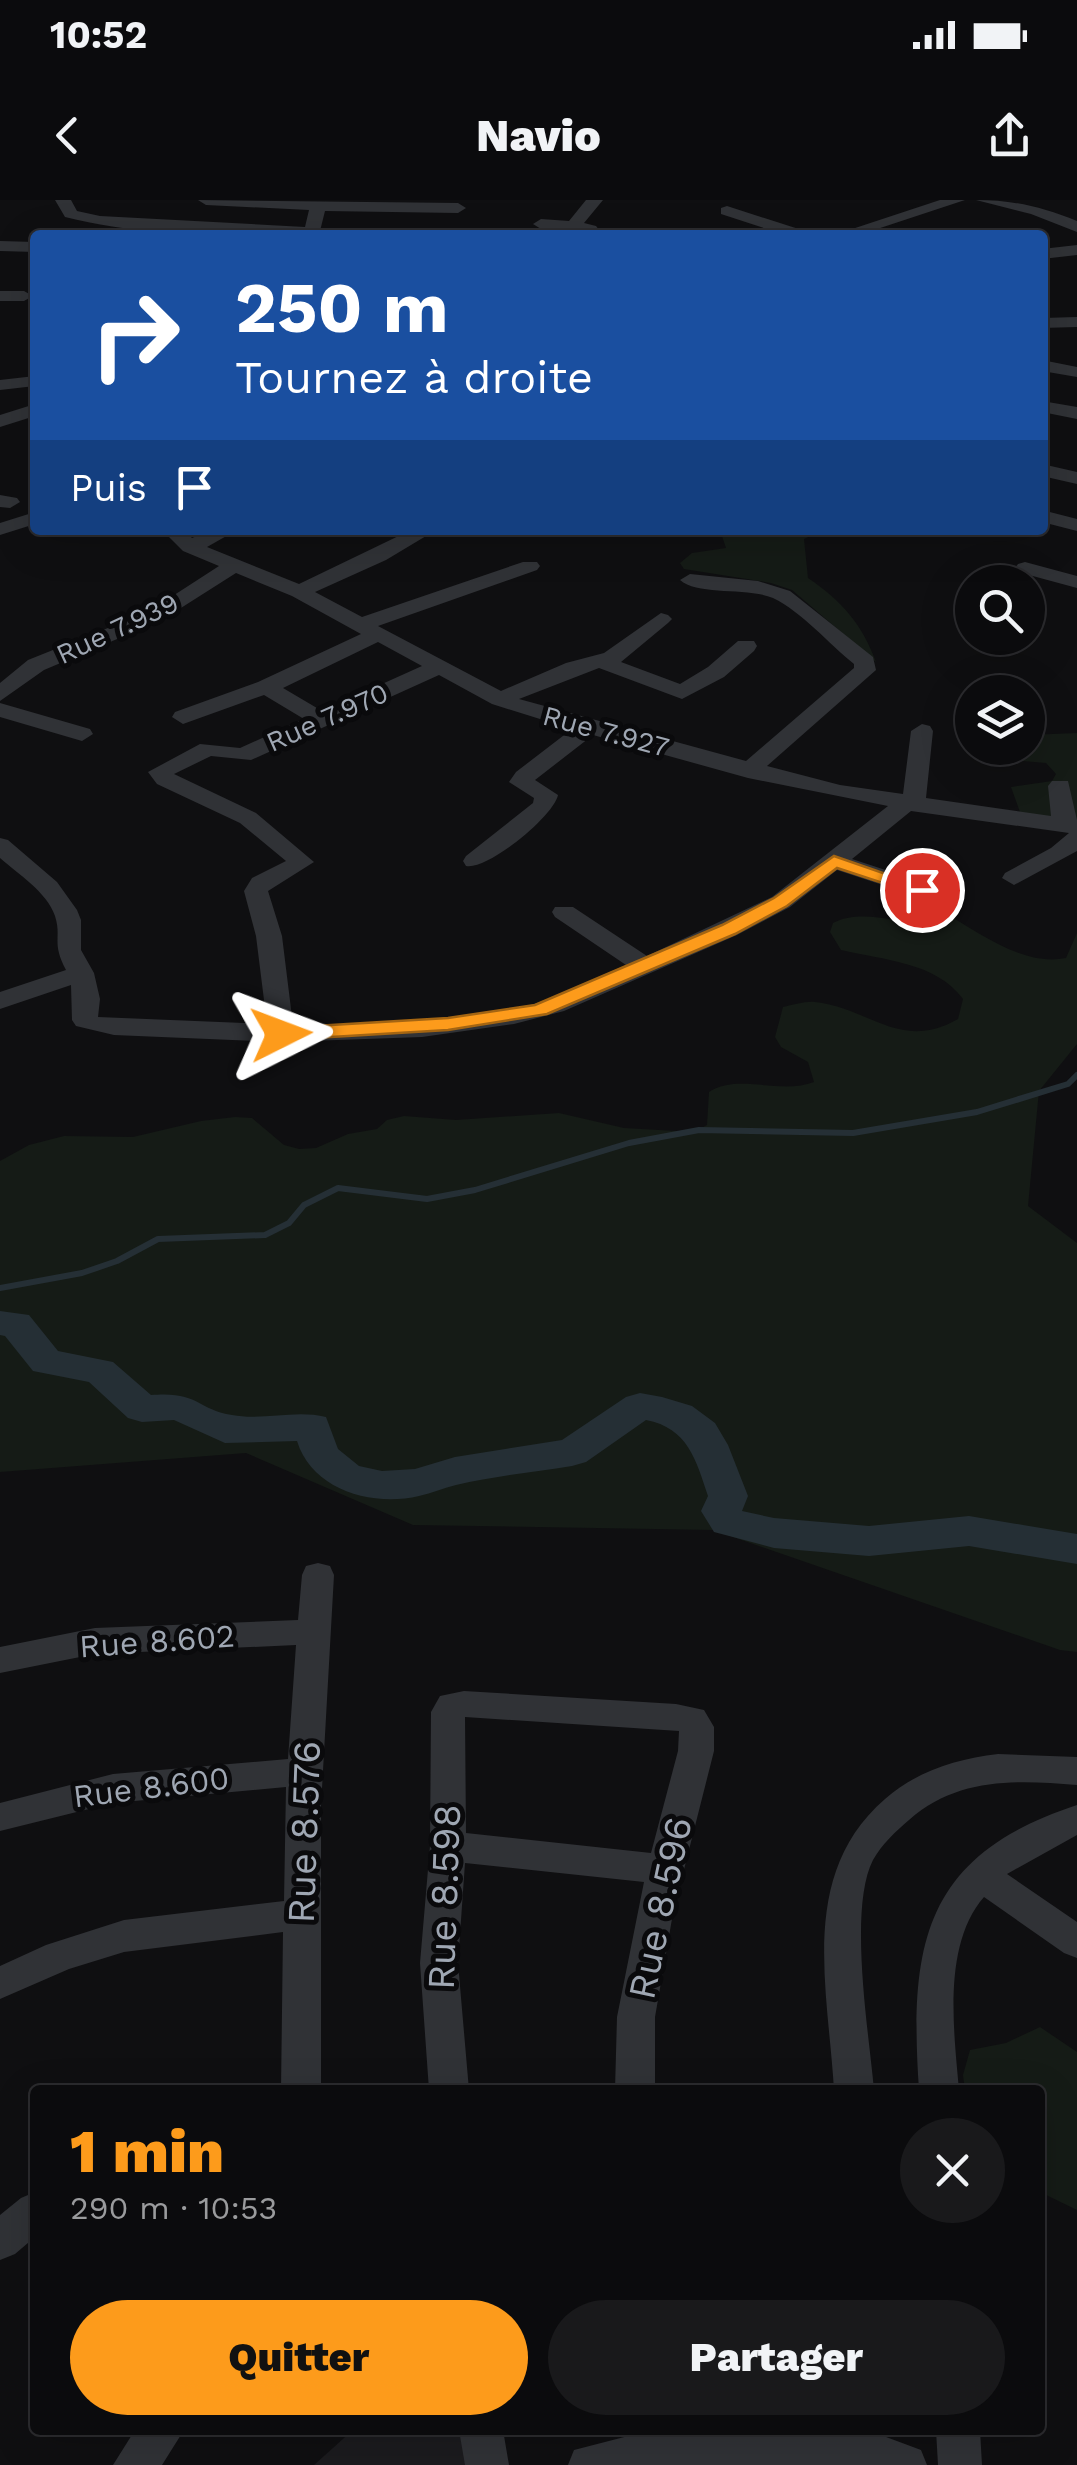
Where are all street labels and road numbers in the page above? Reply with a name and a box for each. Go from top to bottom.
street label: Rue 7.939 [51,586,184,671]
street label: Rue 7.970 [261,676,393,759]
street label: Rue 7.927 [539,699,673,764]
street label: Rue 8.602 [78,1617,236,1665]
street label: Rue 8.576 [279,1740,329,1924]
street label: Rue 8.600 [71,1759,231,1815]
street label: Rue 8.598 [419,1803,469,1991]
street label: Rue 8.596 [619,1813,701,2003]

